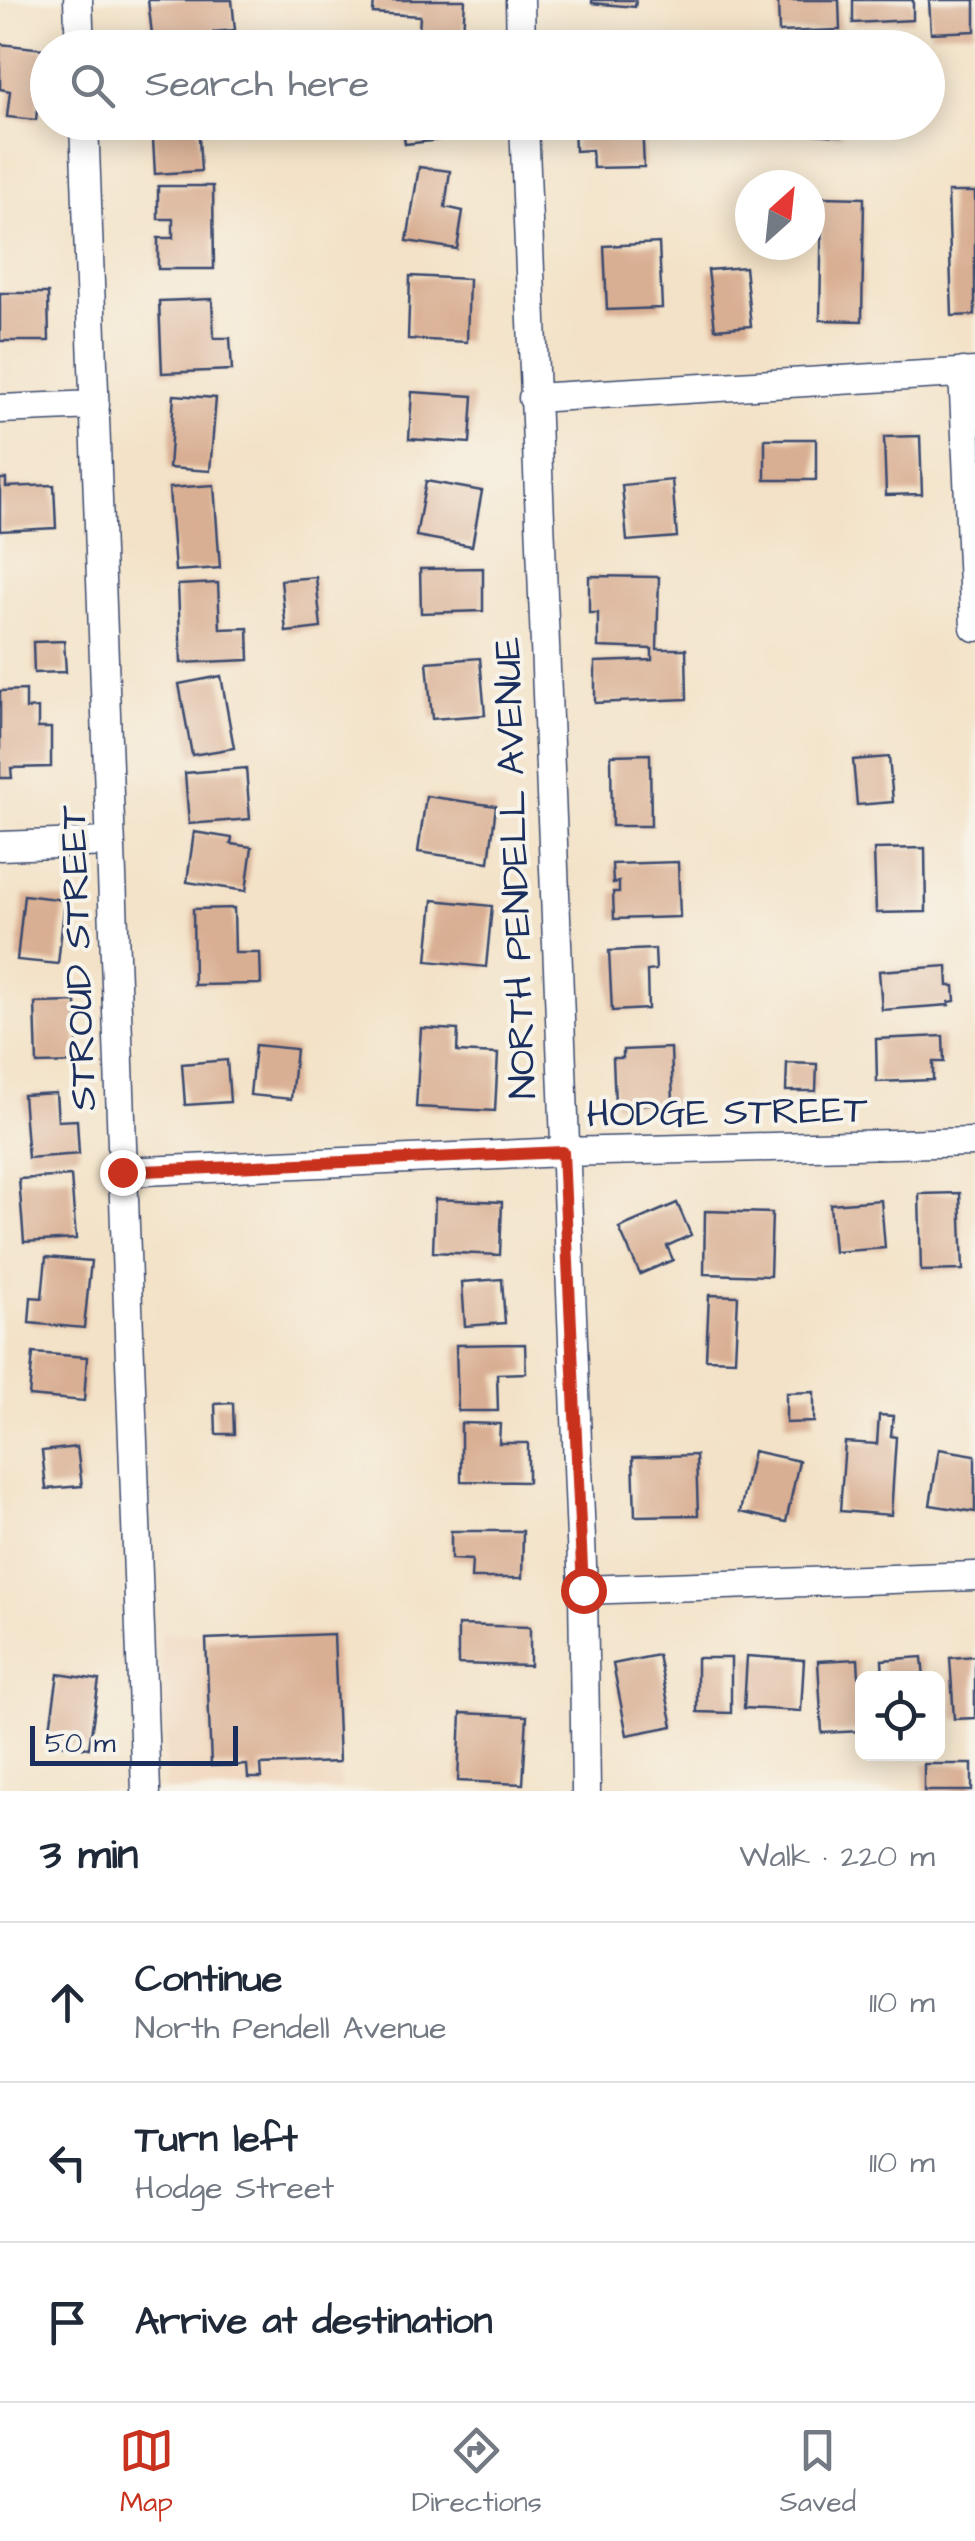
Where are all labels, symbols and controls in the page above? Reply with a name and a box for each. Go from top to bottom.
search box [30,30,945,140]
icon: search [65,58,120,113]
text: Search here [145,59,369,111]
north arrow [735,170,825,260]
street label: NORTH PENDELL AVENUE [482,636,550,1100]
street label: STROUD STREET [48,804,110,1112]
street label: HODGE STREET [586,1085,868,1141]
route end [100,1150,146,1196]
route start [561,1568,607,1614]
map controls [855,1671,945,1761]
button: locate [855,1671,945,1761]
scale bar [30,1721,238,1766]
text: 50 m [45,1724,116,1763]
text: 3 min [40,1827,138,1885]
text: Walk · 220 m [739,1834,935,1879]
text: Continue [135,1954,282,2006]
icon: ahead [40,1975,95,2030]
text: 110 m [869,1980,935,2025]
text: North Pendell Avenue [135,2006,447,2051]
text: Turn left [135,2114,298,2166]
icon: left [40,2135,95,2190]
text: 110 m [869,2140,935,2185]
text: Hodge Street [135,2166,334,2211]
icon: arrive [40,2295,95,2350]
text: Arrive at destination [135,2296,492,2348]
tab: Map [119,2423,174,2522]
tab: Directions [412,2423,542,2522]
tab: Saved [780,2423,856,2522]

